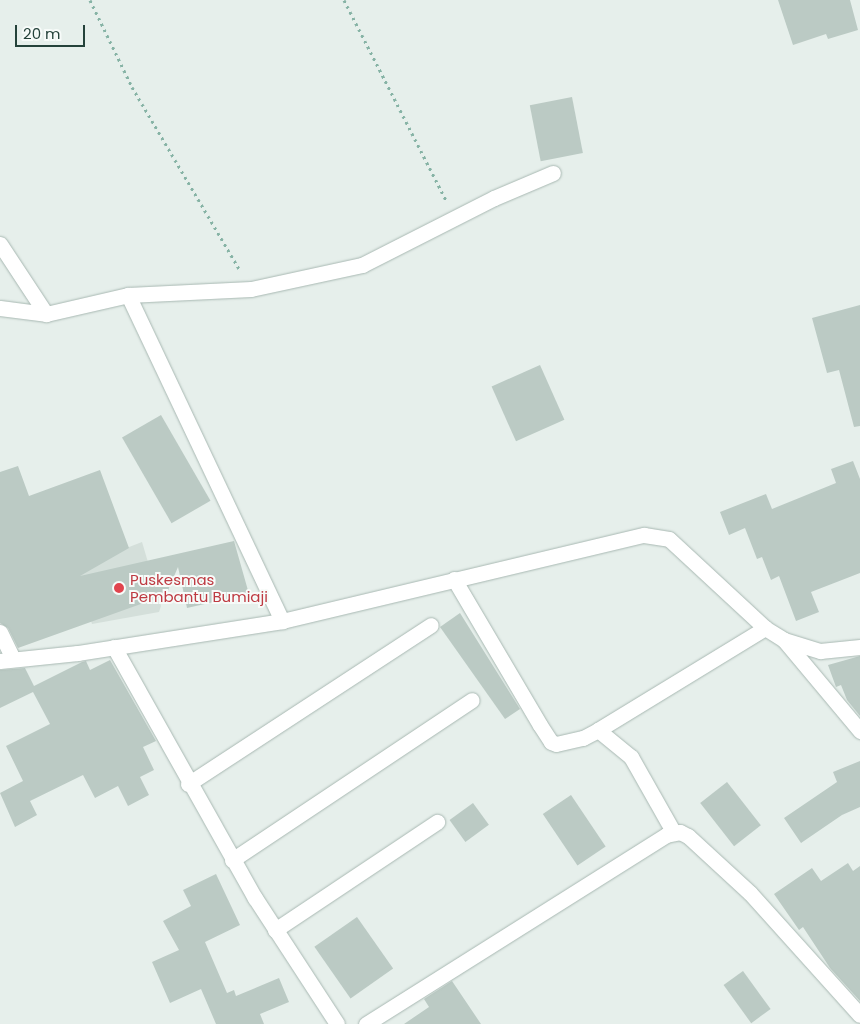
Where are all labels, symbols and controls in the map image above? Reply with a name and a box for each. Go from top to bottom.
scale bar [18,15,88,47]
text: 20 m [23,23,61,44]
place label: Puskesmas Pembantu Bumiaji [130,570,268,605]
marker: Puskesmas Pembantu Bumiaji [112,581,126,595]

